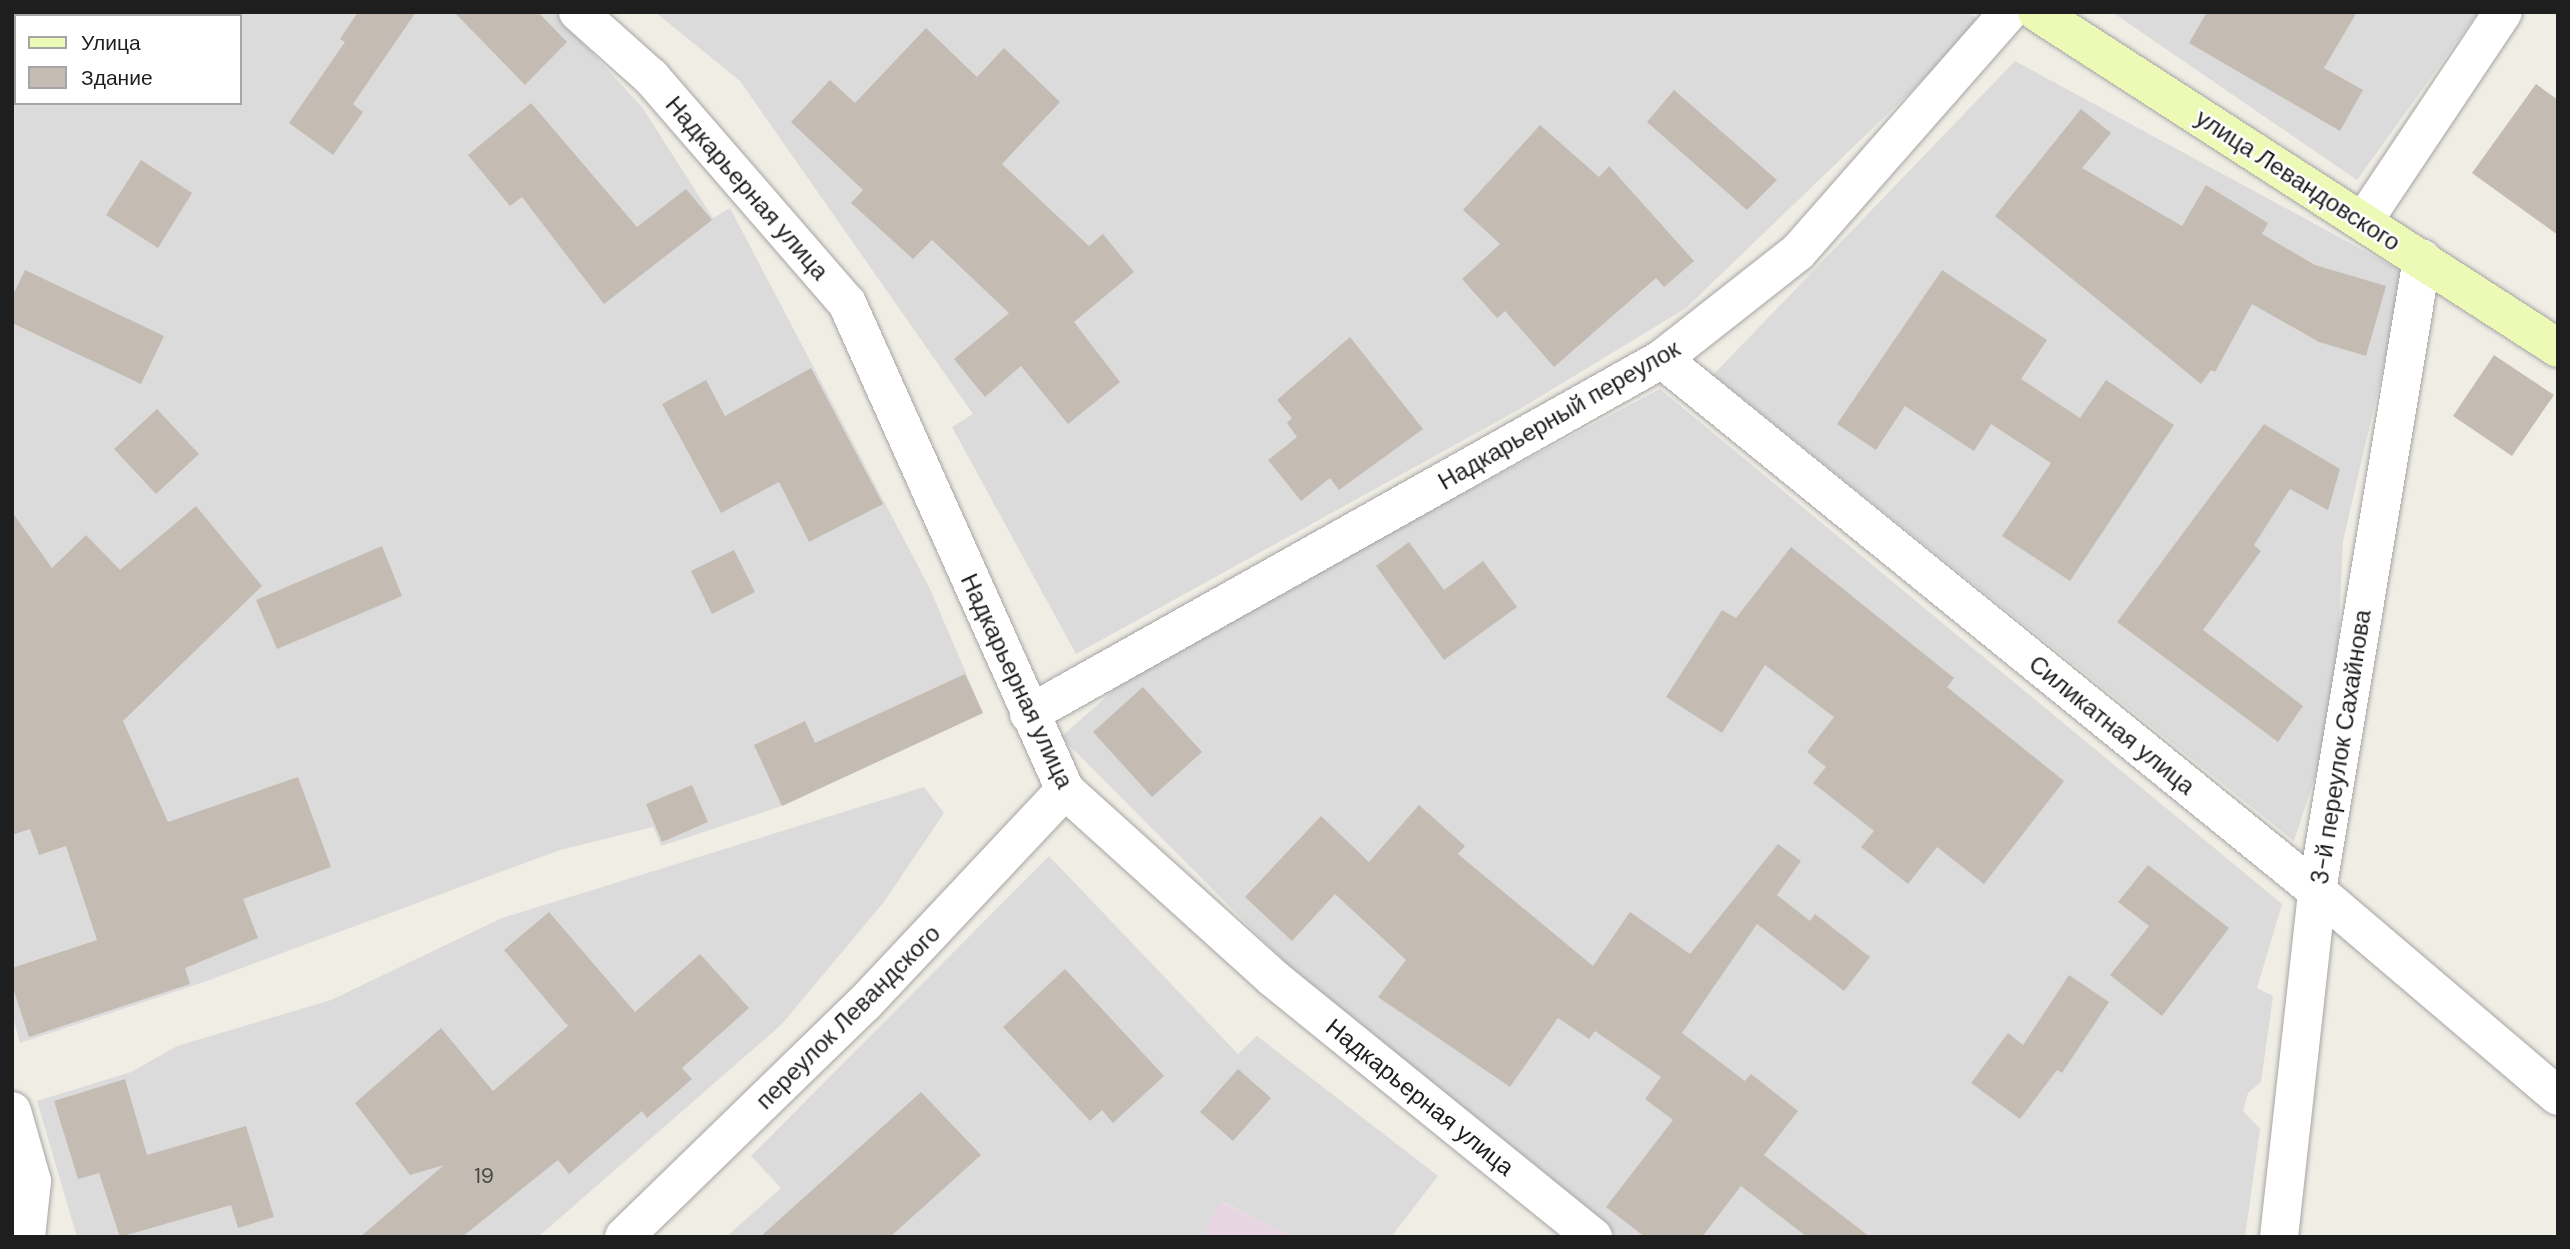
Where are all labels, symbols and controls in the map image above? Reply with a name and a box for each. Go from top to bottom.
legend [14,14,242,105]
text: Улица [81,29,141,57]
text: Здание [81,64,153,92]
street label: Надкарьерная улица [660,90,834,286]
street label: улица Левандовского [2190,103,2406,257]
street label: Надкарьерный переулок [1433,334,1685,496]
street label: Надкарьерная улица [955,569,1079,793]
street label: 3-й переулок Сахайнова [2305,608,2377,886]
street label: Силикатная улица [2023,649,2201,801]
street label: переулок Левандского [750,919,946,1115]
street label: Надкарьерная улица [1320,1012,1520,1182]
house number: 19 [474,1163,494,1189]

